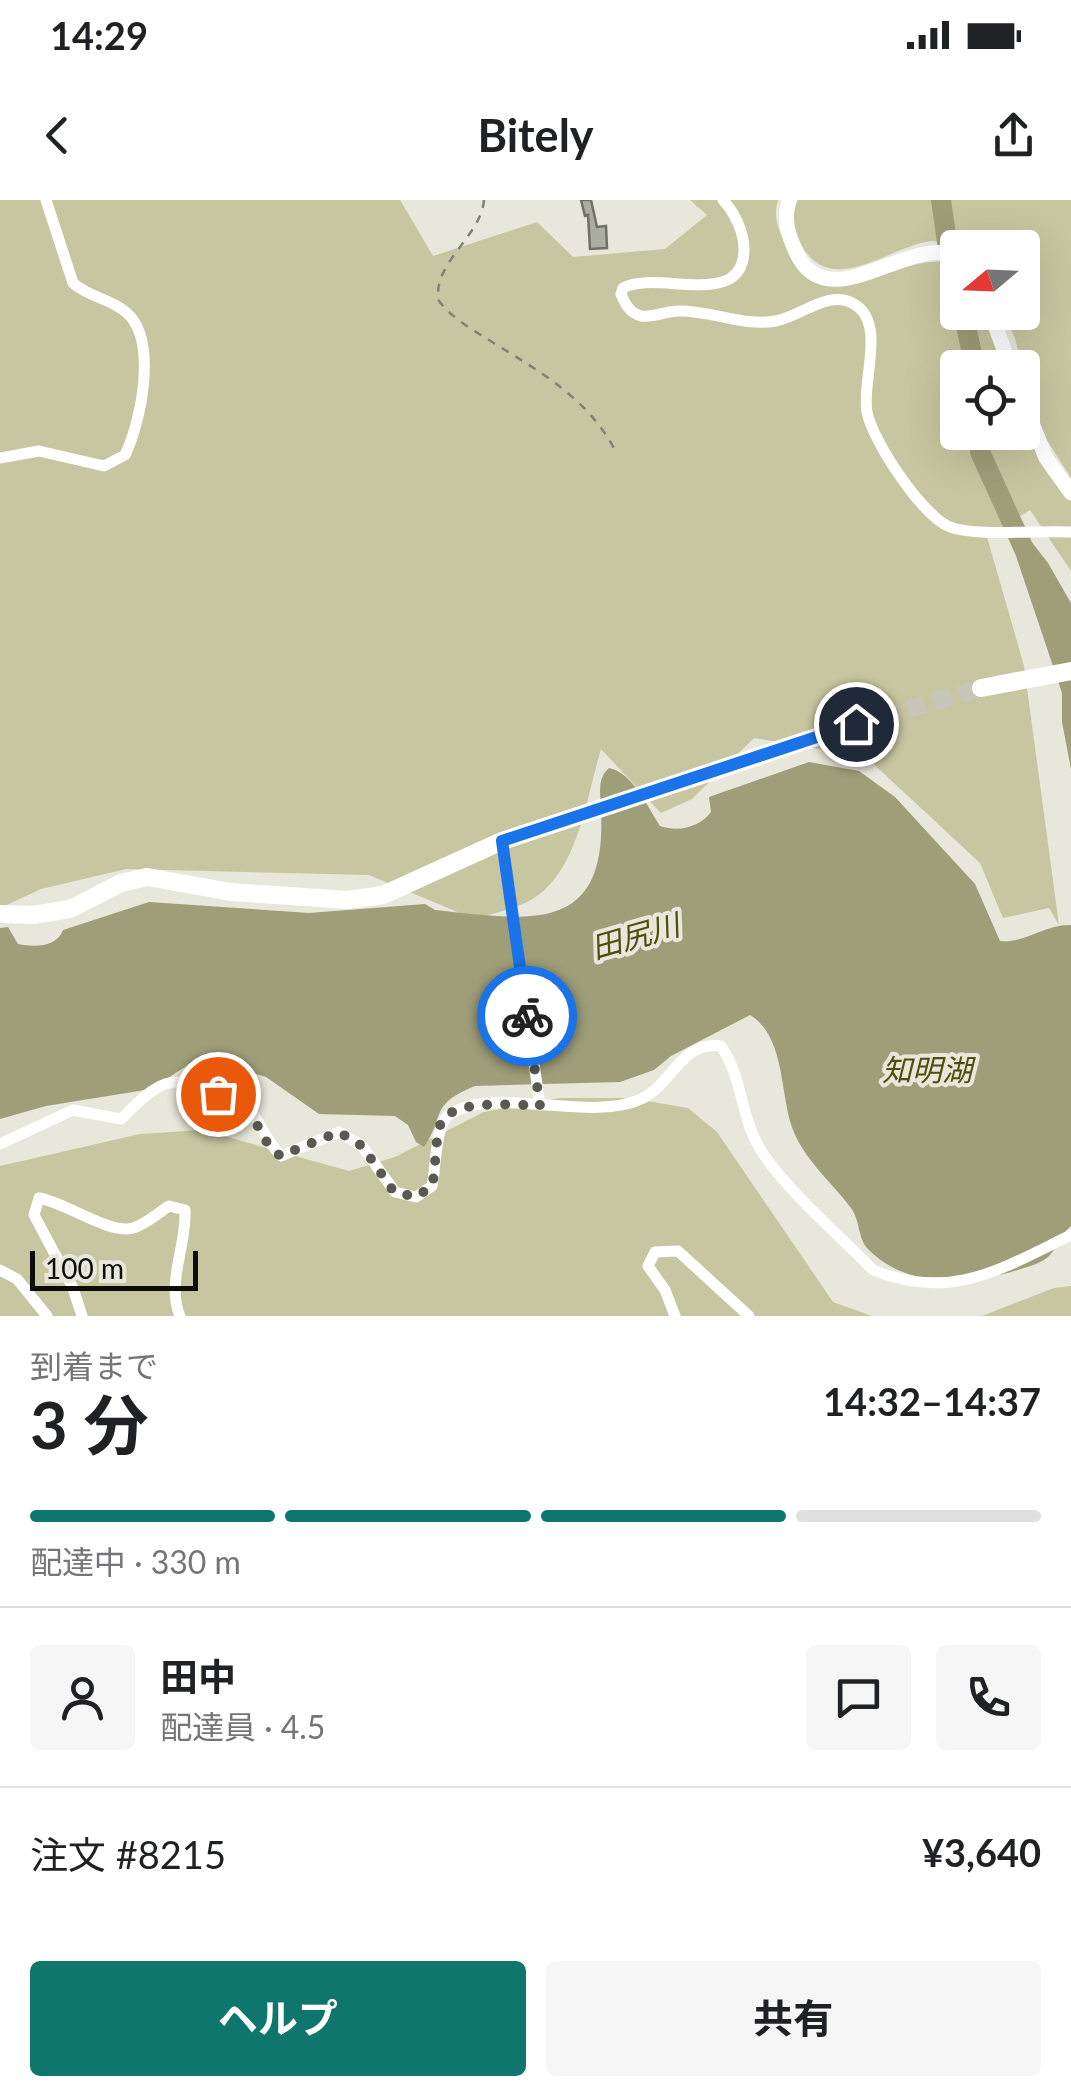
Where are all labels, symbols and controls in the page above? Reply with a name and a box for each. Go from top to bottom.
text: 14:29 [50,12,148,58]
icon: back [30,108,85,163]
text: Bitely [477,108,594,162]
icon: share [986,108,1041,163]
north arrow [940,230,1040,330]
map controls [940,230,1040,450]
button: locate [940,350,1040,450]
pin [814,682,899,767]
icon: home [829,697,884,752]
water label: 田尻川 [587,904,686,965]
courier [477,966,577,1066]
icon: bike [500,989,555,1044]
water label: 知明湖 [882,1051,976,1087]
pin [176,1052,261,1137]
icon: bag [191,1067,246,1122]
scale bar [30,1246,198,1290]
text: 100 m [45,1251,124,1285]
text: 到着まで [30,1346,158,1385]
text: 14:32–14:37 [823,1378,1041,1424]
text: 3 分 [30,1385,149,1463]
text: 配達中 · 330 m [30,1542,241,1581]
button: person [30,1645,135,1750]
button: chat [806,1645,911,1750]
button: phone [936,1645,1041,1750]
text: 田中 [160,1653,236,1699]
text: 配達員 · 4.5 [160,1707,325,1746]
text: ¥3,640 [922,1829,1041,1875]
text: 注文 #8215 [30,1831,226,1877]
button: ヘルプ [30,1961,526,2076]
button: 共有 [546,1961,1041,2076]

